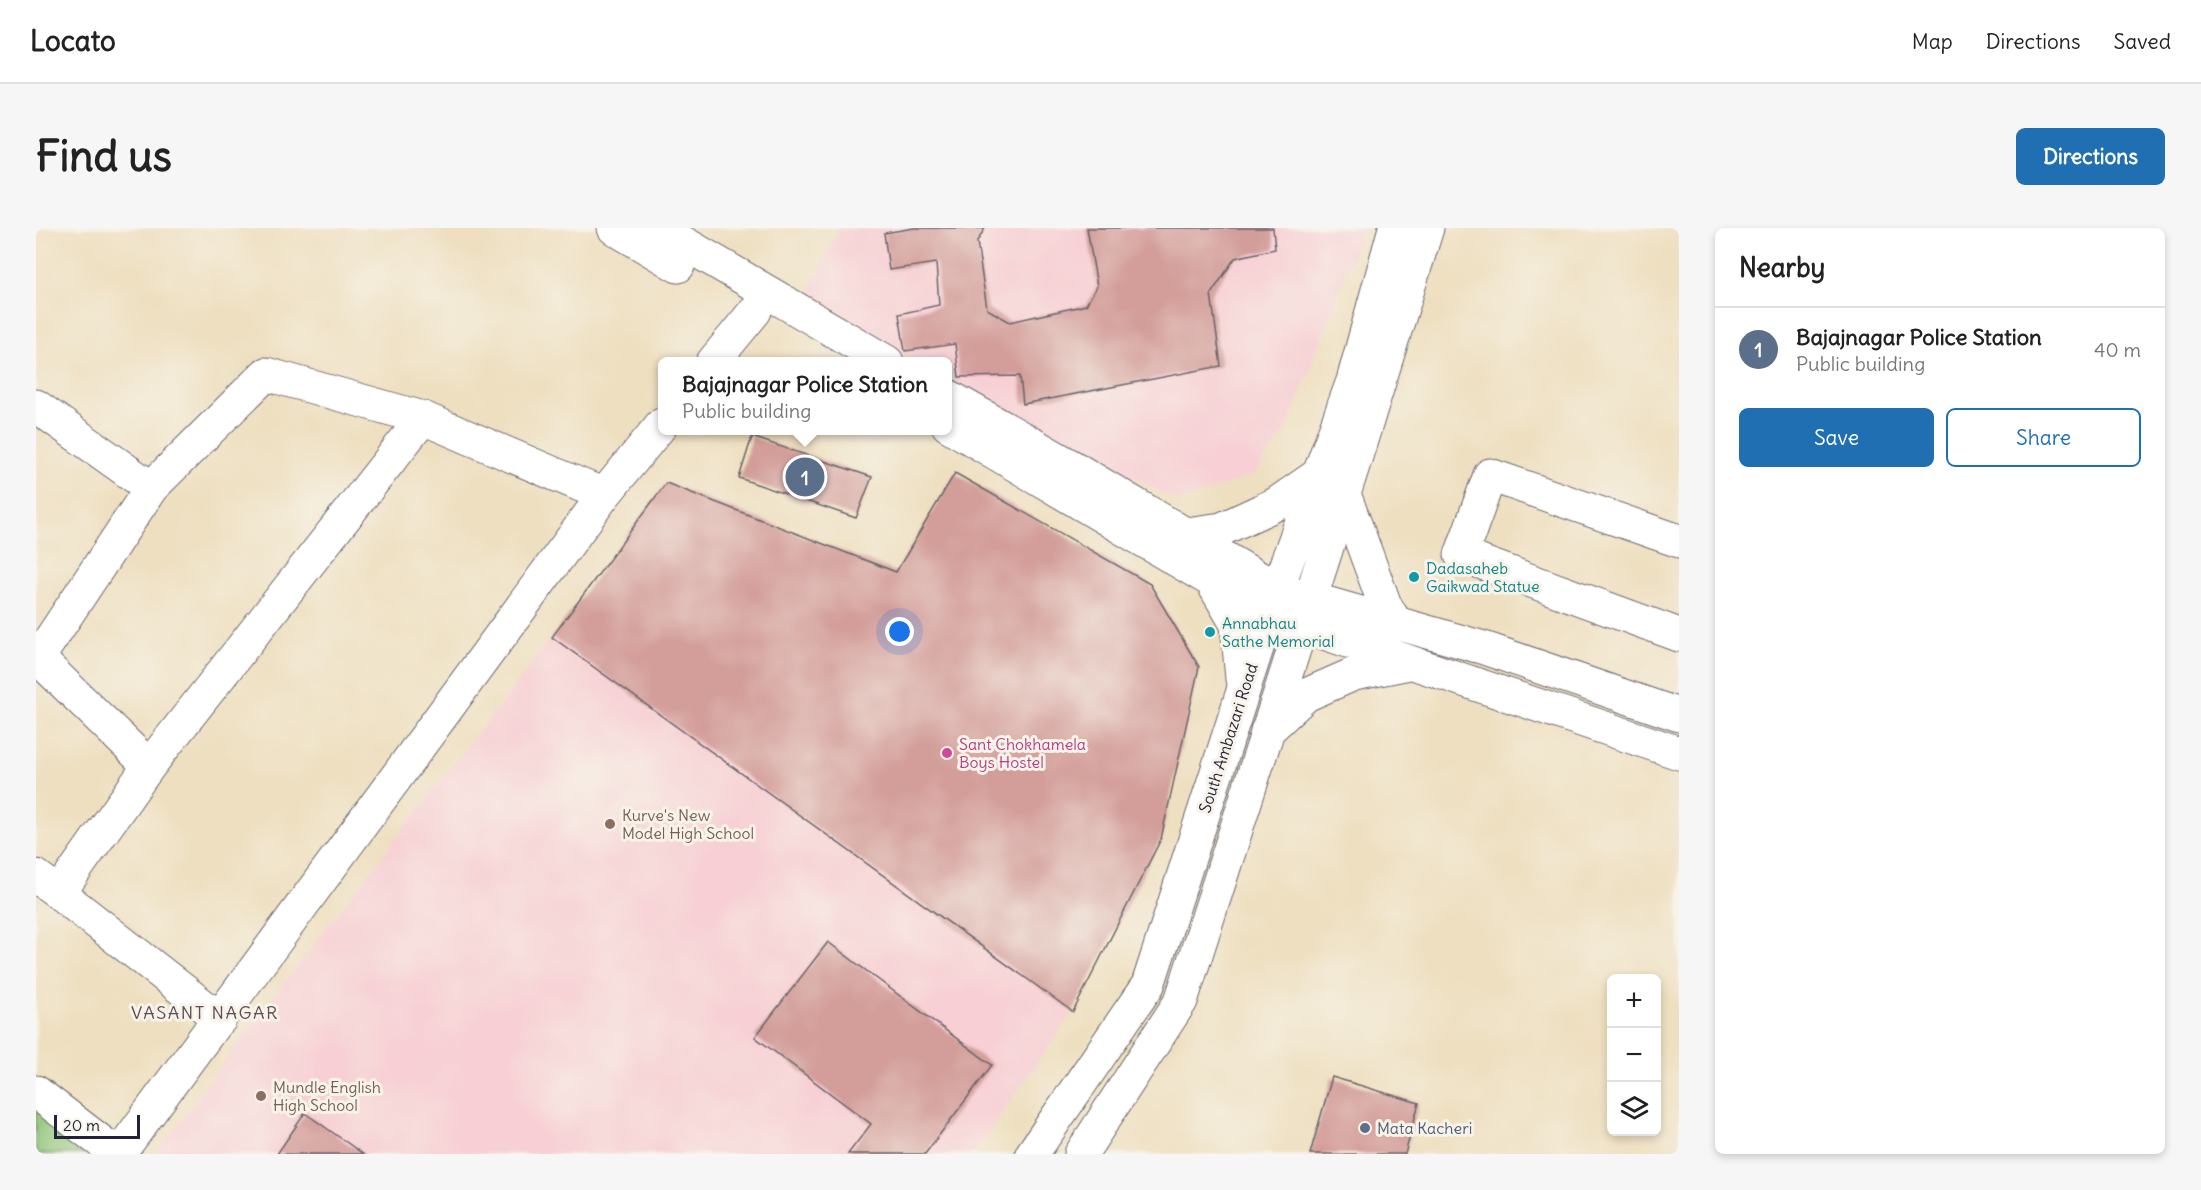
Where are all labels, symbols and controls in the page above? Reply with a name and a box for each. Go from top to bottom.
text: Locato [30,23,116,59]
text: Map [1912,28,1953,55]
text: Directions [1986,28,2080,55]
text: Saved [2113,28,2171,55]
button: Directions [2016,128,2165,185]
text: Find us [36,130,172,182]
text: Nearby [1739,251,1825,284]
text: Bajajnagar Police Station [1796,323,2042,351]
text: 1 [1755,337,1762,362]
text: 40 m [2094,337,2141,362]
text: Public building [1796,351,1925,376]
popup [658,357,952,435]
text: Bajajnagar Police Station [682,370,928,398]
text: Public building [682,398,811,423]
button: Save [1739,408,1934,467]
button: Share [1946,408,2141,467]
pin: 1 [786,454,824,500]
place label: Dadasaheb Gaikwad Statue [1426,558,1540,596]
marker: Dadasaheb Gaikwad Statue [1407,570,1421,584]
place label: Annabhau Sathe Memorial [1222,613,1334,651]
your location [885,617,914,646]
marker: Annabhau Sathe Memorial [1203,625,1217,639]
street label: South Ambazari Road [1194,661,1262,815]
place label: Sant Chokhamela Boys Hostel [959,734,1086,772]
marker: Sant Chokhamela Boys Hostel [940,746,954,760]
place label: Kurve's New Model High School [622,805,754,843]
marker: Kurve's New Model High School [603,817,617,831]
map controls [1607,974,1661,1136]
button: + [1607,974,1661,1028]
district label: VASANT NAGAR [131,1001,279,1024]
button: − [1607,1028,1661,1082]
place label: Mundle English High School [273,1077,381,1115]
button: layers [1607,1082,1661,1136]
marker: Mundle English High School [254,1089,268,1103]
scale bar [54,1112,140,1140]
text: 20 m [63,1115,100,1135]
place label: Mata Kacheri [1377,1118,1472,1138]
marker: Mata Kacheri [1358,1121,1372,1135]

